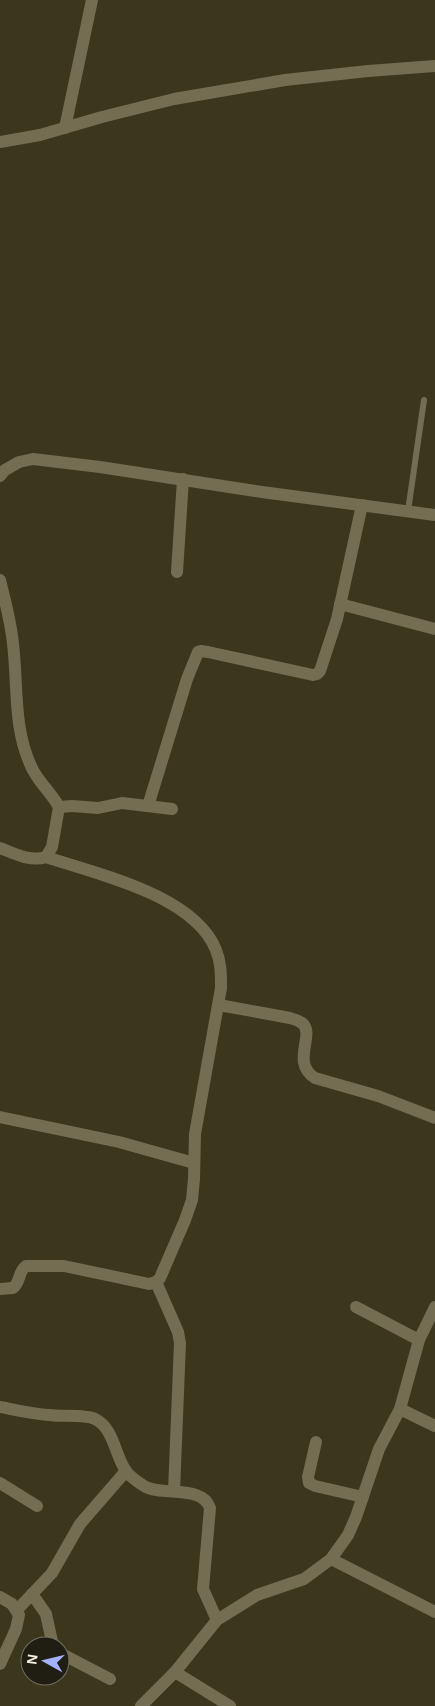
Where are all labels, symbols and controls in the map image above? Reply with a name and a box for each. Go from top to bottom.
north arrow [20,1636,70,1686]
text: N [23,1653,41,1665]

